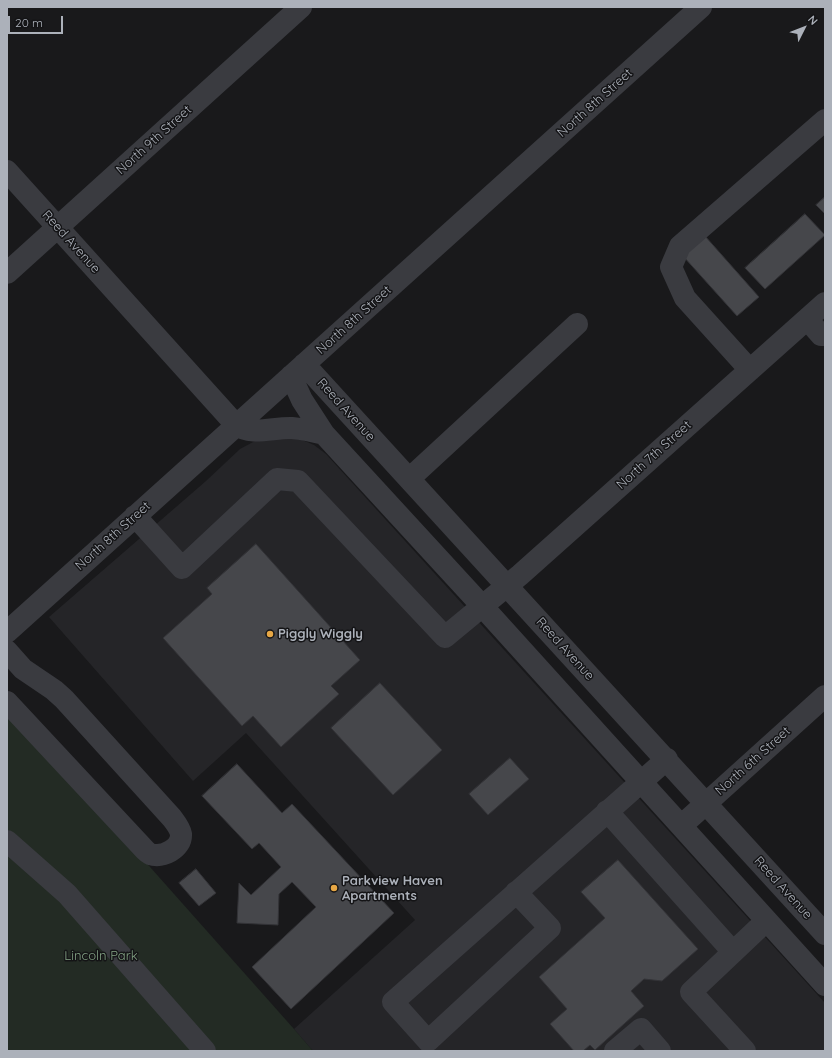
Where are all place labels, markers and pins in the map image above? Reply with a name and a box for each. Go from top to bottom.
place label: Piggly Wiggly [278,626,363,642]
marker: Piggly Wiggly [265,629,275,639]
place label: Parkview Haven Apartments [342,873,443,904]
marker: Parkview Haven Apartments [329,883,339,893]

